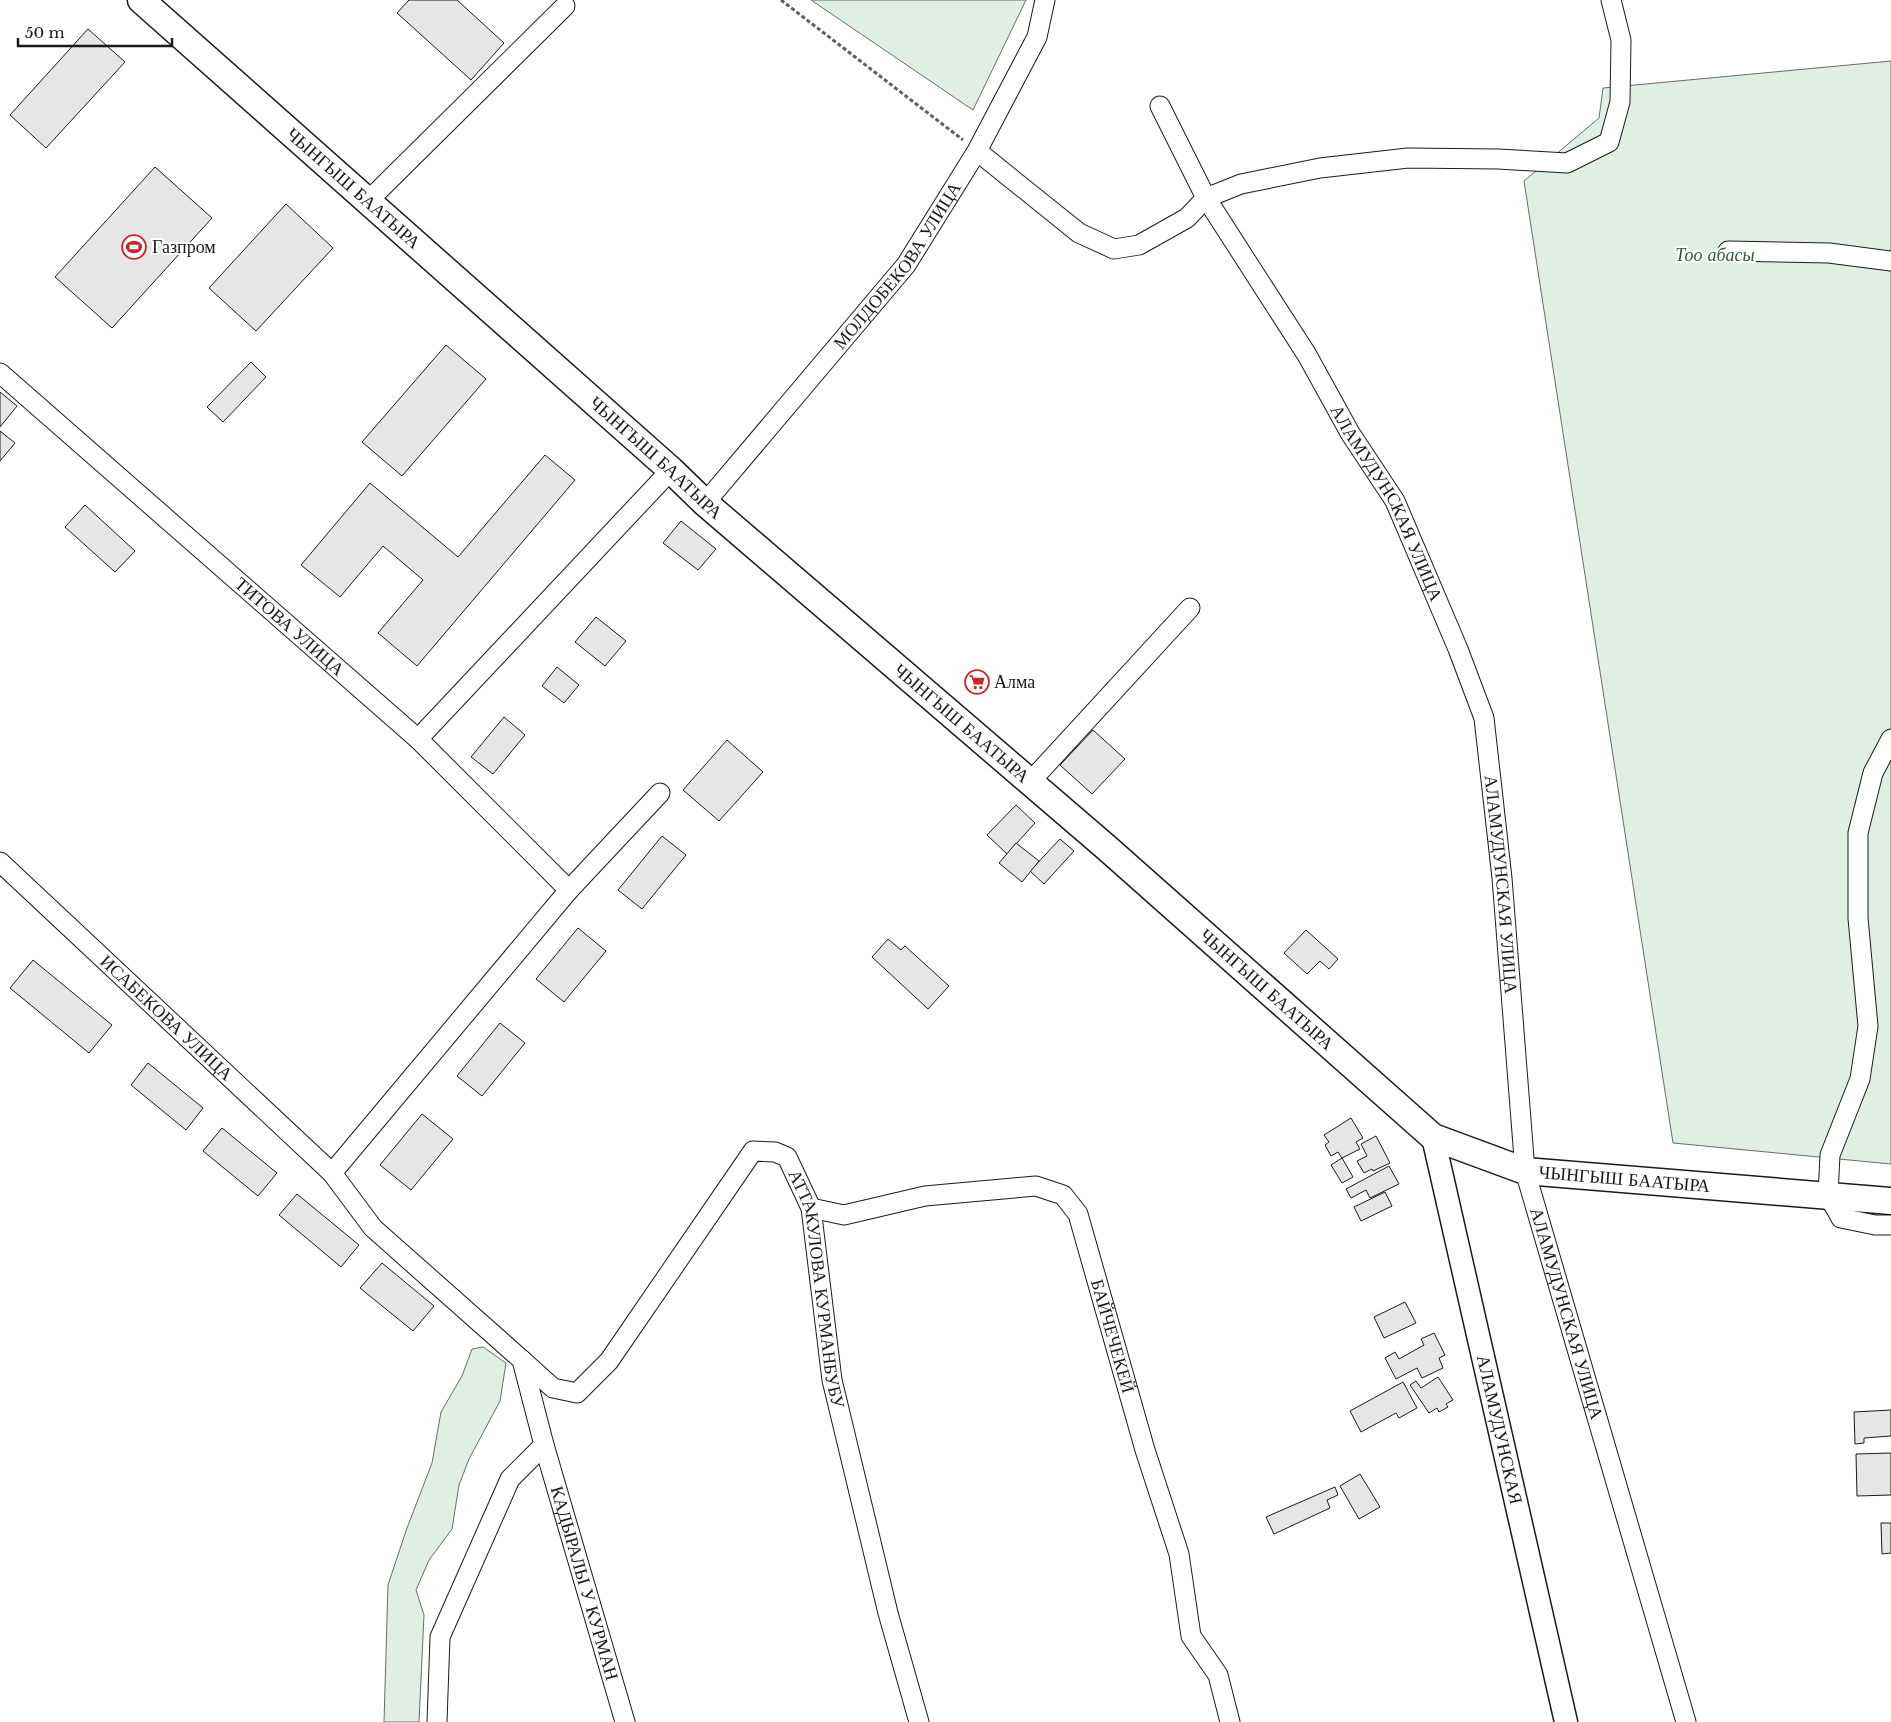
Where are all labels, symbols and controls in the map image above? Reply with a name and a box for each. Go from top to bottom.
scale bar [18,15,171,47]
text: 50 m [25,23,65,42]
street label: ЧЫНГЫШ БААТЫРА [282,123,425,254]
street label: МОЛДОБЕКОВА УЛИЦА [829,178,966,354]
sports icon: Газпром [121,234,147,260]
place label: Газпром [152,236,216,258]
park label: Тоо абасы [1675,244,1755,266]
street label: ЧЫНГЫШ БААТЫРА [585,392,727,524]
street label: АЛАМУДУНСКАЯ УЛИЦА [1326,401,1447,604]
street label: ТИТОВА УЛИЦА [230,573,349,681]
street label: ЧЫНГЫШ БААТЫРА [889,659,1034,788]
supermarket icon: Алма [964,669,990,695]
place label: Алма [994,671,1035,693]
street label: АЛАМУДУНСКАЯ УЛИЦА [1479,774,1522,995]
street label: ЧЫНГЫШ БААТЫРА [1195,924,1338,1055]
street label: ИСАБЕКОВА УЛИЦА [95,950,237,1085]
street label: ЧЫНГЫШ БААТЫРА [1538,1161,1711,1197]
street label: АТТАКУЛОВА КУРМАНБУБУ [783,1166,850,1411]
street label: АЛАМУДУНСКАЯ УЛИЦА [1525,1205,1608,1422]
street label: БАЙЧЕЧЕКЕЙ [1086,1277,1139,1396]
street label: АЛАМУДУНСКАЯ [1472,1353,1527,1506]
street label: КАДЫРАЛЫ У КУРМАН [546,1484,623,1683]

